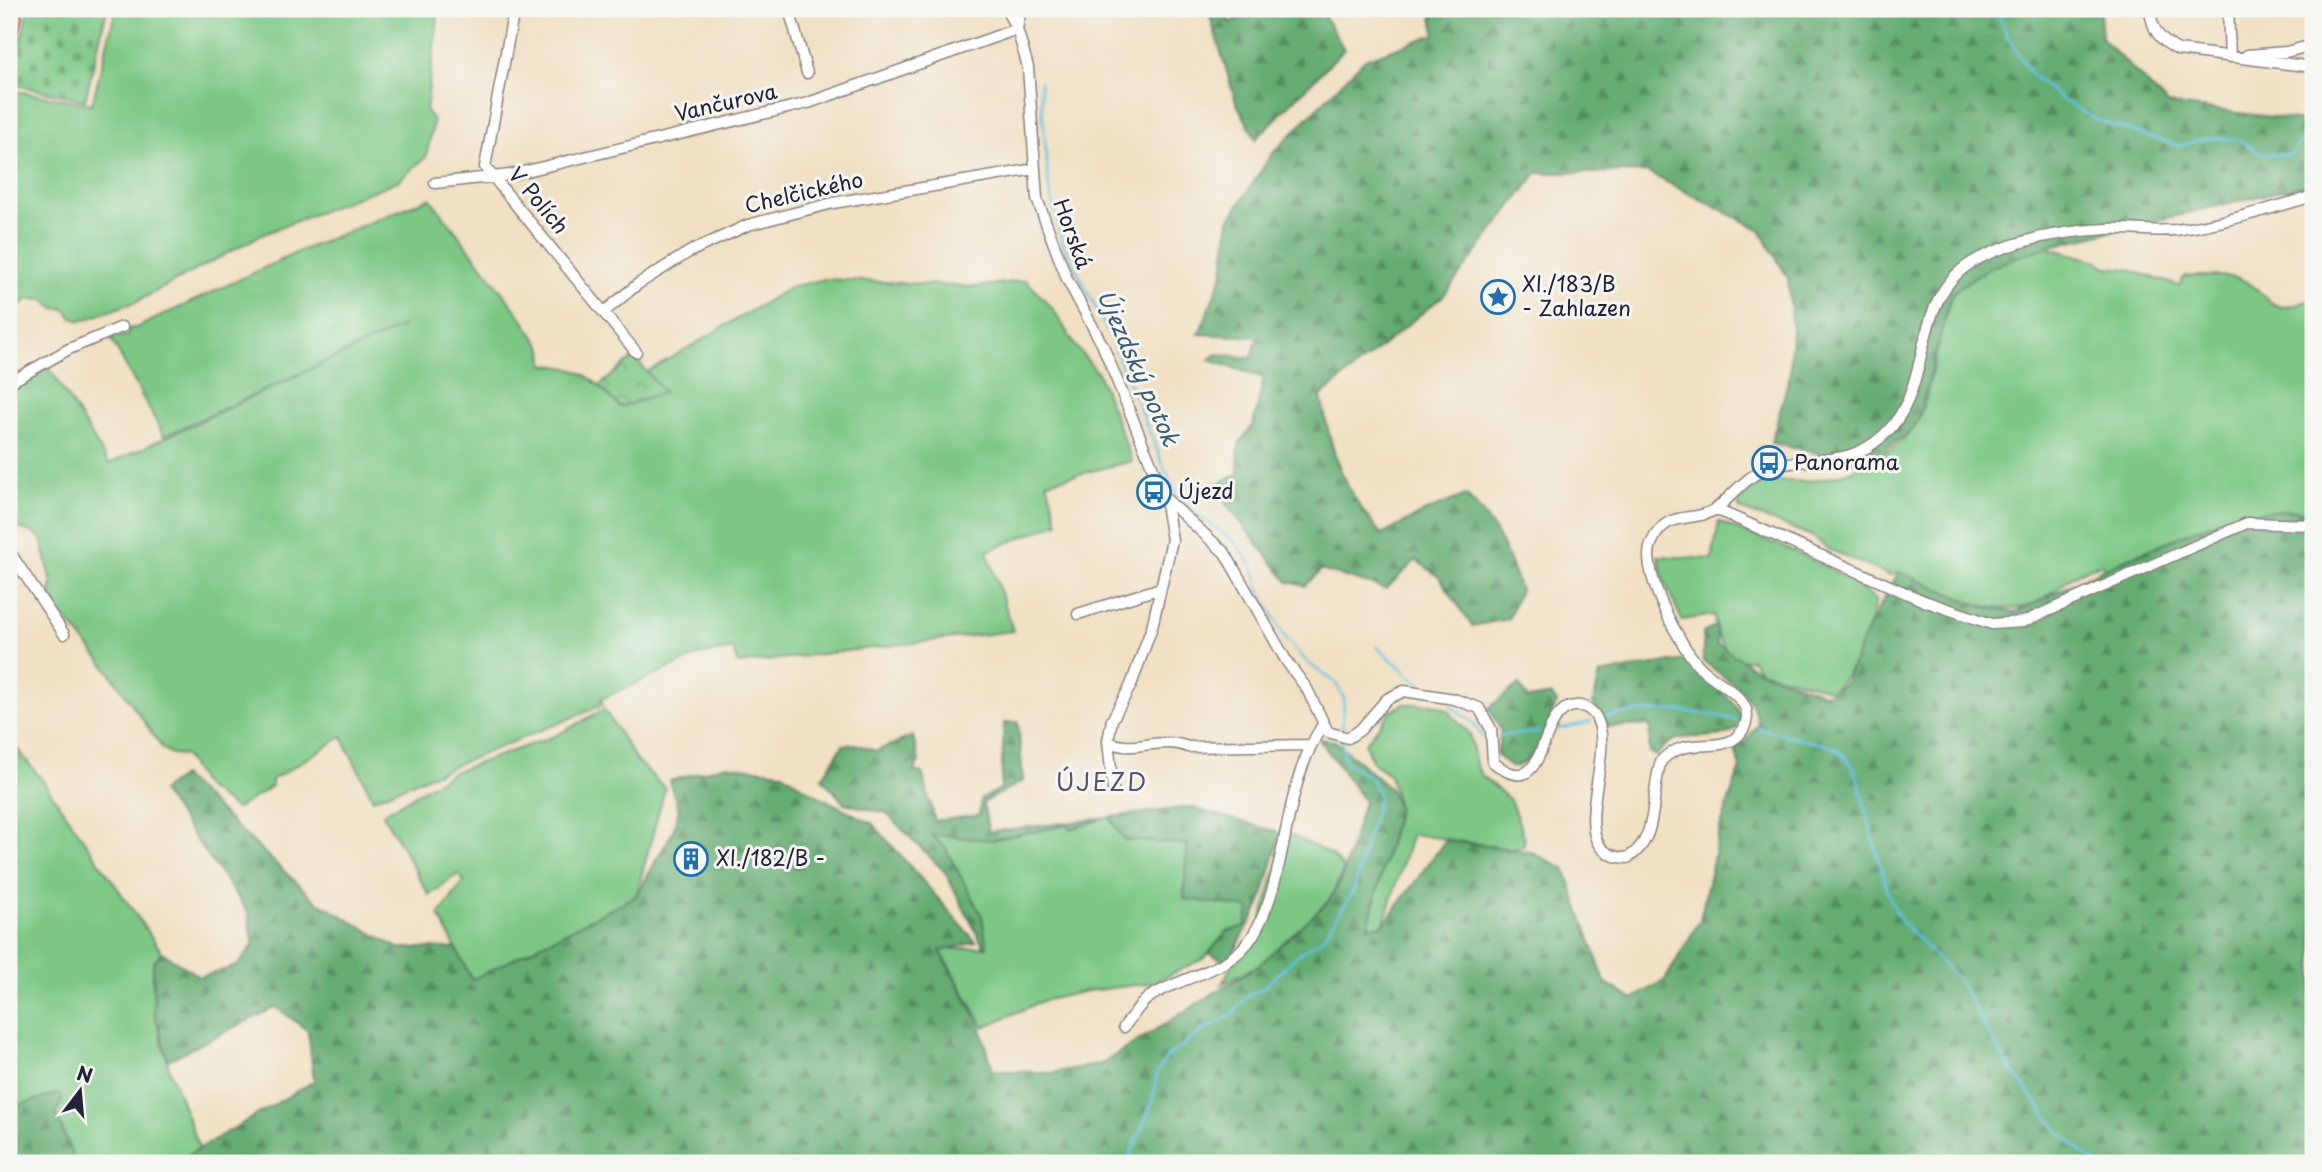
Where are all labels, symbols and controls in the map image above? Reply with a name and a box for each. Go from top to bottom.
street label: Vančurova [671,74,780,128]
street label: V Polích [502,159,577,241]
street label: Chelčického [741,162,866,220]
street label: Horská [1046,194,1101,273]
place label: XI./183/B - Zahlazen [1522,267,1631,323]
place icon: XI./183/B - Zahlazen [1479,278,1517,316]
water label: Újezdský potok [1089,283,1190,452]
bus stop icon: Panorama [1750,444,1788,482]
place label: Panorama [1794,445,1900,477]
bus stop icon: Újezd [1135,473,1173,511]
place label: Újezd [1178,474,1234,506]
district label: ÚJEZD [1056,763,1148,799]
building icon: XI./182/B - [672,840,710,878]
place label: XI./182/B - [716,841,825,873]
north arrow [46,1056,116,1126]
text: N [74,1058,96,1089]

